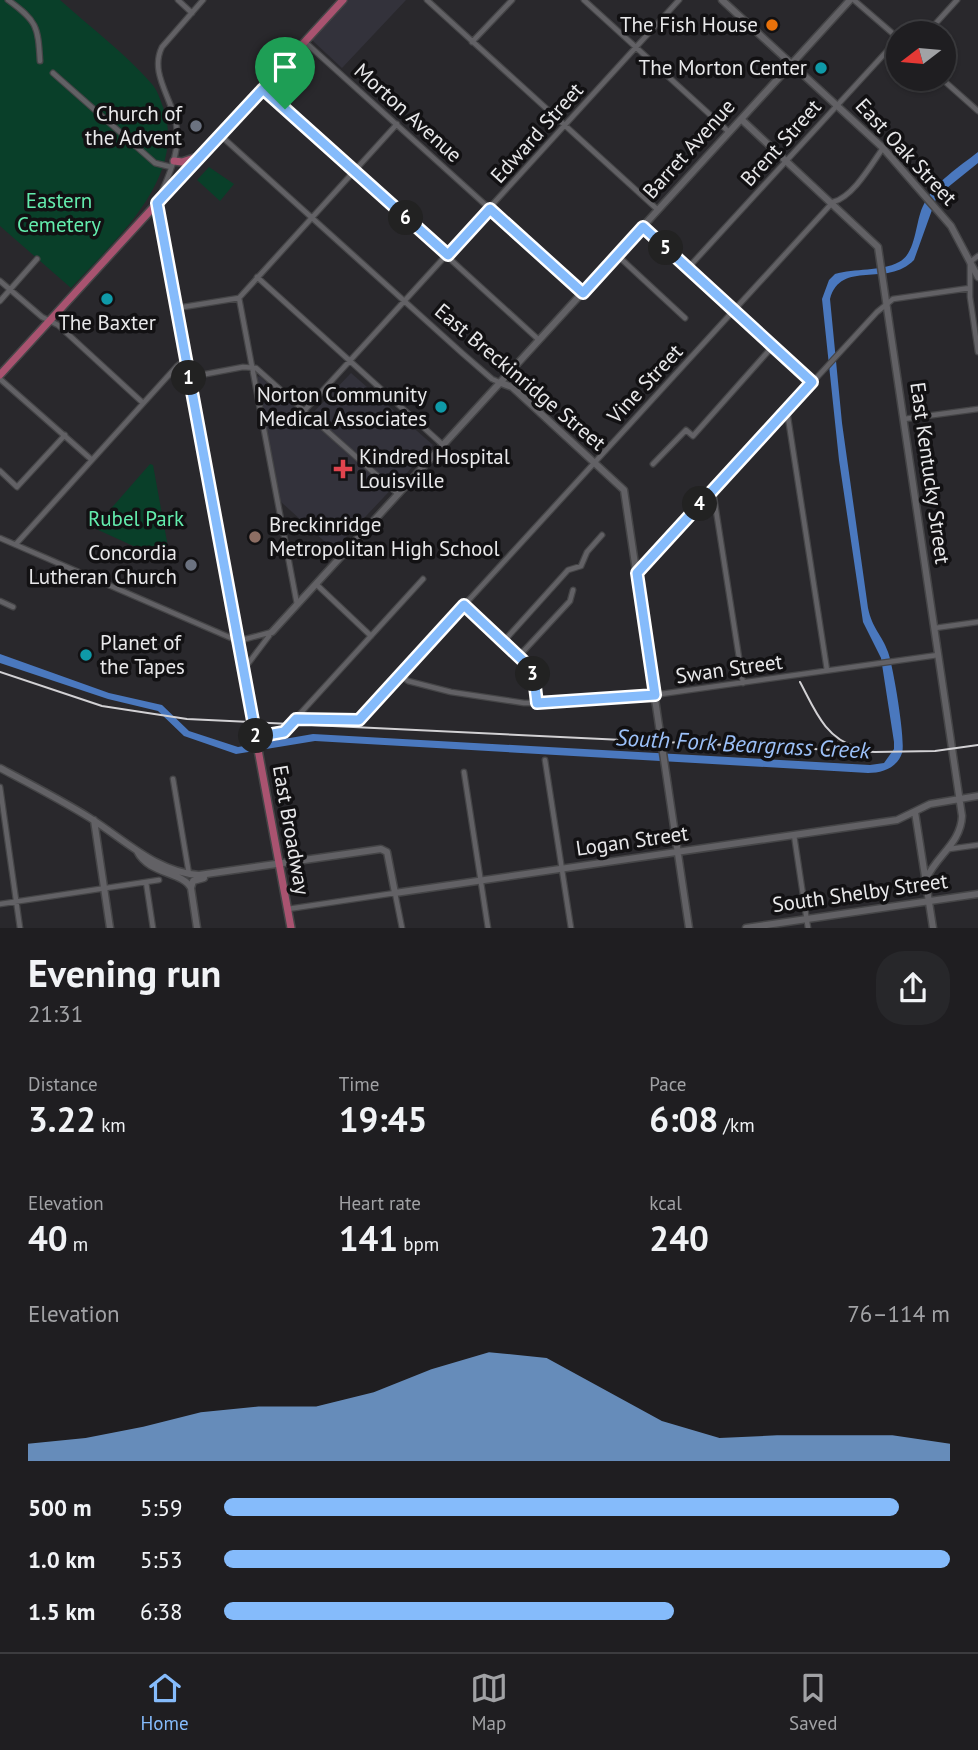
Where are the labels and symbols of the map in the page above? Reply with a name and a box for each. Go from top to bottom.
place label: The Fish House [620,11,758,38]
marker: The Fish House [764,17,780,33]
north arrow [886,21,956,91]
pin [255,37,315,109]
place label: The Morton Center [639,54,807,81]
street label: Morton Avenue [349,57,468,168]
marker: The Morton Center [813,60,829,76]
street label: Edward Street [484,77,589,189]
street label: East Oak Street [850,92,963,211]
street label: Barret Avenue [637,93,741,204]
street label: Brent Street [734,94,827,192]
place label: Church of the Advent [85,100,183,151]
marker: Church of the Advent [188,118,204,134]
park label: Eastern Cemetery [17,187,101,238]
pin: 6 [388,200,424,235]
pin: 5 [648,230,684,266]
marker: The Baxter [99,291,115,307]
street label: East Breckinridge Street [429,297,611,456]
place label: The Baxter [58,309,156,336]
street label: Vine Street [600,338,688,430]
pin: 1 [172,360,206,396]
street label: East Kentucky Street [904,380,957,566]
place label: Norton Community Medical Associates [257,381,427,432]
marker: Norton Community Medical Associates [433,399,449,415]
place label: Kindred Hospital Louisville [359,443,510,494]
marker: Kindred Hospital Louisville [333,459,353,479]
pin: 4 [682,486,718,522]
park label: Rubel Park [88,505,184,532]
place label: Breckinridge Metropolitan High School [269,511,500,562]
marker: Breckinridge Metropolitan High School [247,529,263,545]
place label: Concordia Lutheran Church [28,539,177,590]
marker: Concordia Lutheran Church [183,557,199,573]
place label: Planet of the Tapes [100,629,185,680]
marker: Planet of the Tapes [78,647,94,663]
street label: Swan Street [674,648,784,689]
pin: 3 [516,656,550,692]
pin: 2 [238,718,274,754]
water label: South Fork Beargrass Creek [615,722,872,765]
street label: East Broadway [267,763,316,897]
street label: Logan Street [574,819,690,862]
street label: South Shelby Street [771,867,949,918]

